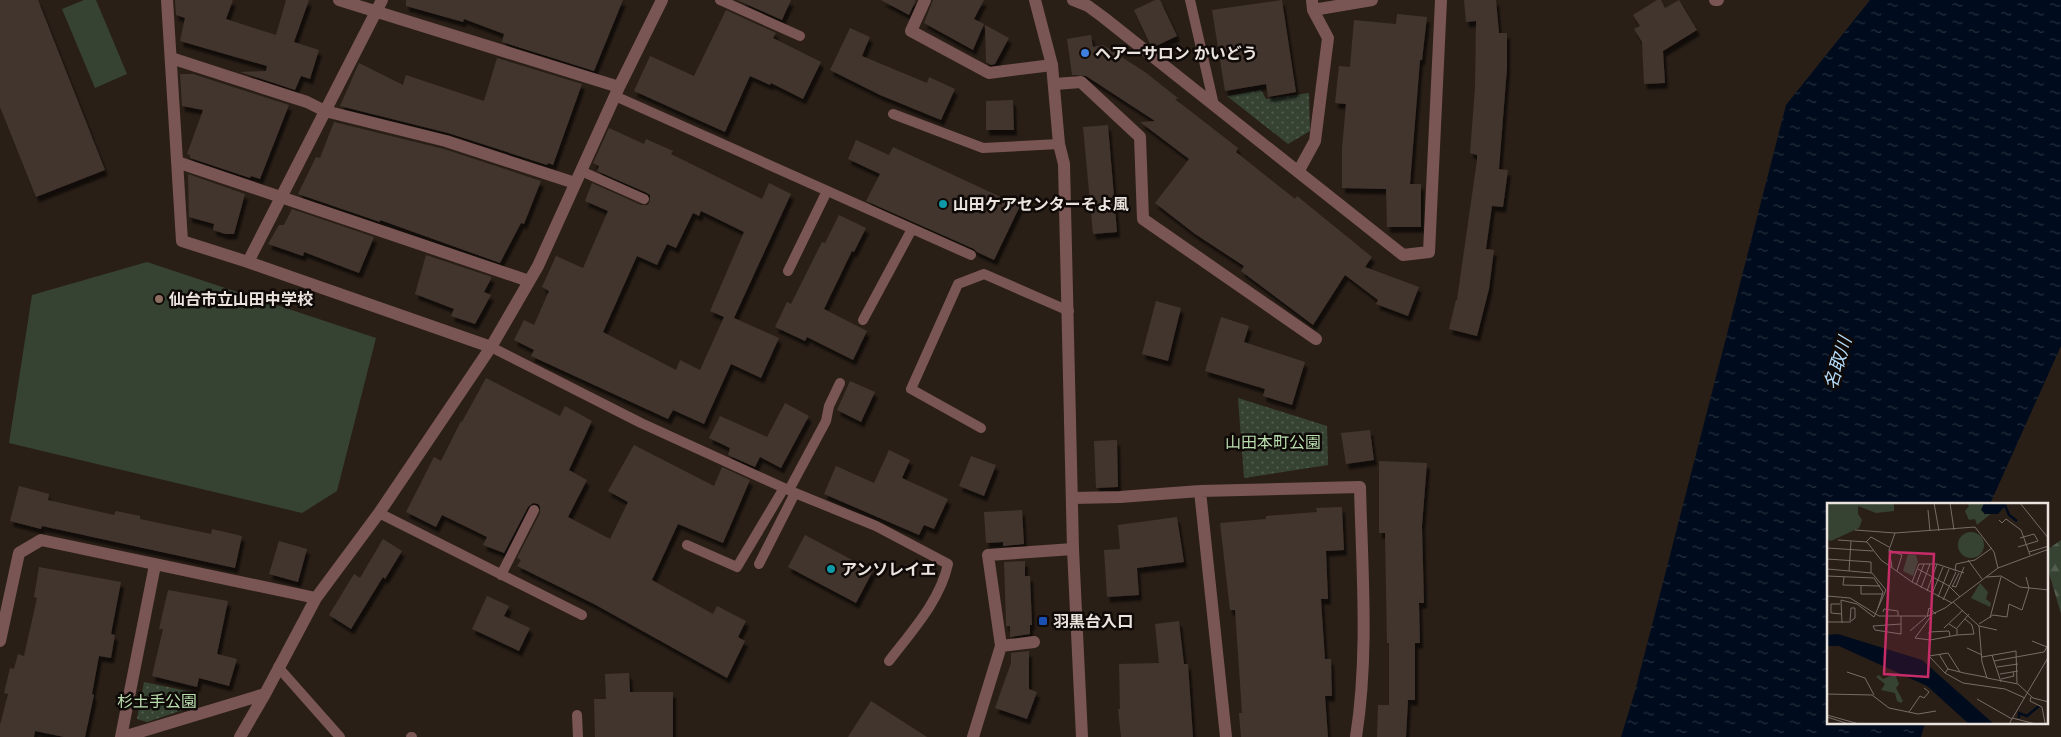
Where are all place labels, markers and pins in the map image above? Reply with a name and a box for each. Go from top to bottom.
place label: ヘアーサロン かいどう [1095,44,1258,63]
marker: ヘアーサロン かいどう [1079,47,1091,59]
place label: 山田ケアセンターそよ風 [953,195,1129,214]
marker: 山田ケアセンターそよ風 [937,198,949,210]
place label: 仙台市立山田中学校 [168,290,313,309]
marker: 仙台市立山田中学校 [153,293,165,305]
place label: アンソレイエ [841,560,936,579]
marker: アンソレイエ [825,563,837,575]
place label: 羽黒台入口 [1053,612,1133,631]
marker: 羽黒台入口 [1037,615,1049,627]

